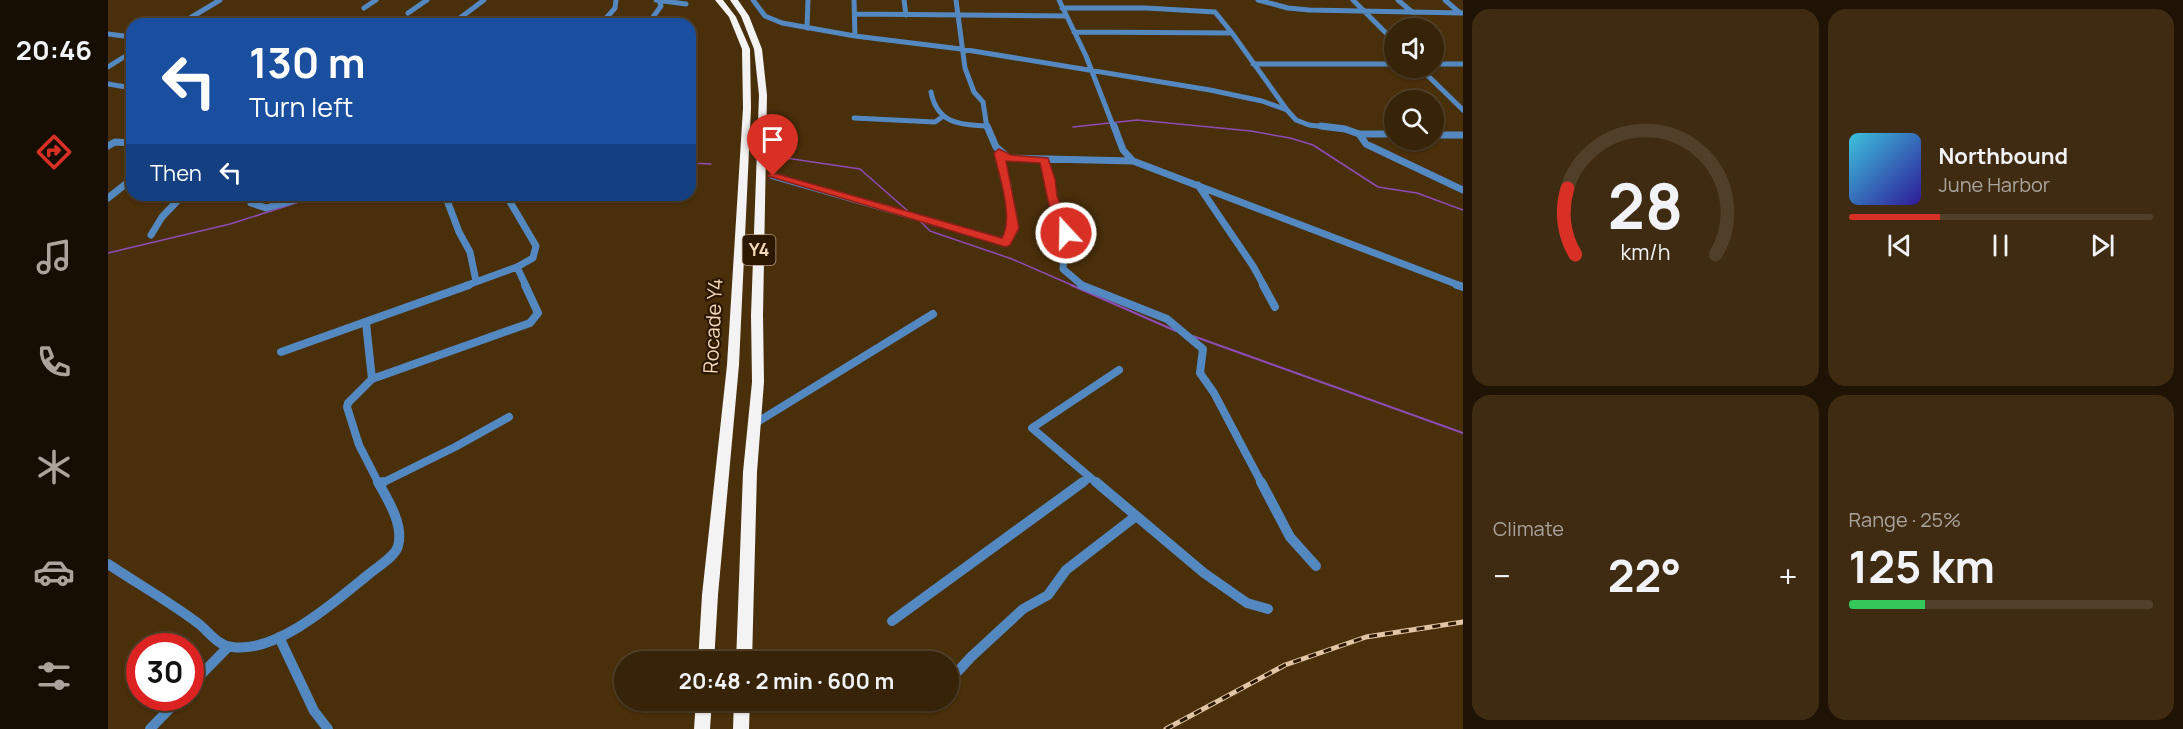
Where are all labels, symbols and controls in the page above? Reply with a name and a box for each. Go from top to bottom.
map controls [1384,18,1444,150]
button: sound [1384,18,1444,78]
text: 20:46 [16,31,92,68]
text: 130 m [249,33,366,91]
icon: left [150,42,228,120]
text: Turn left [249,88,353,125]
button: search [1384,90,1444,150]
pin [747,114,798,176]
icon: arrive [756,123,789,156]
icon: directions [33,131,75,173]
text: Northbound [1939,141,2068,171]
icon: left [214,156,247,189]
text: Then [150,158,202,188]
text: 28 [1608,162,1683,248]
text: June Harbor [1939,171,2050,198]
position arrow [1034,201,1098,265]
icon: previous [1883,229,1916,262]
icon: pause [1984,229,2017,262]
icon: next [2086,229,2119,262]
road number: Y4 [742,235,776,265]
icon: music [33,236,75,278]
text: km/h [1620,237,1670,266]
street label: Rocade Y4 [697,278,728,374]
icon: phone [33,341,75,383]
icon: climate [33,446,75,488]
text: Range · 25% [1849,506,1961,533]
text: Climate [1493,515,1564,542]
text: 125 km [1849,535,1995,597]
text: 22° [1608,544,1682,606]
icon: car [33,551,75,593]
text: − [1493,553,1511,598]
text: + [1778,553,1798,598]
speed limit sign: 30 [126,633,204,711]
icon: filters [33,655,75,697]
text: 20:48 · 2 min · 600 m [679,666,894,696]

